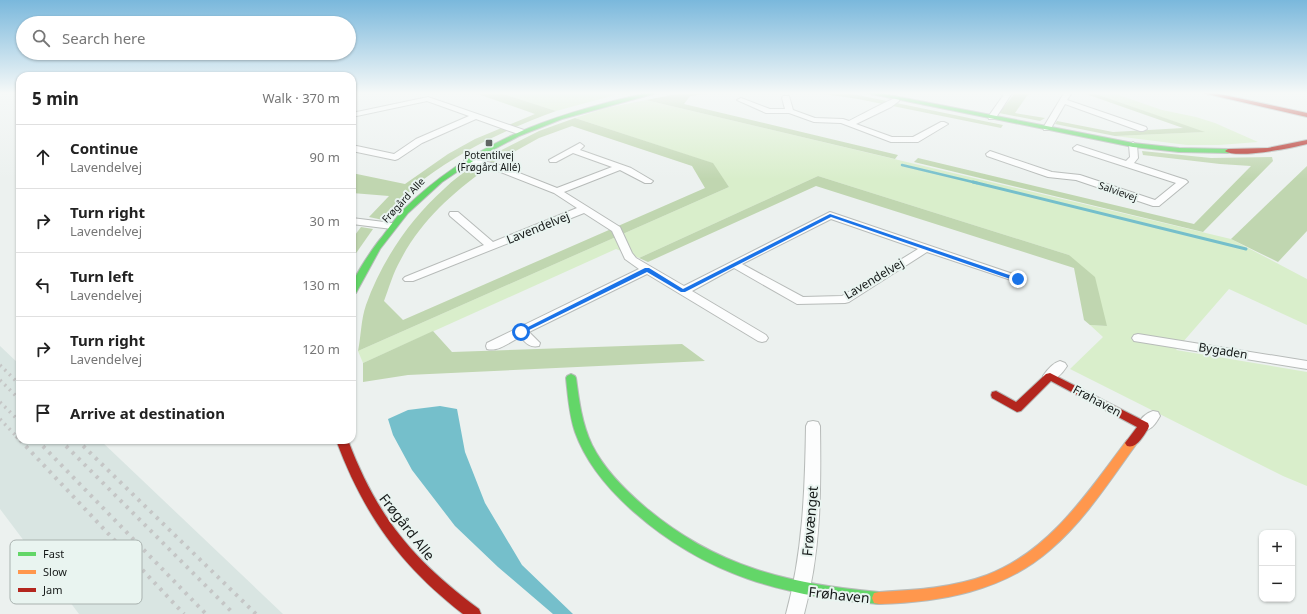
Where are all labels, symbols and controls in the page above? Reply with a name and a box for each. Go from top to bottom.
search box [16,16,356,60]
icon: search [30,27,52,49]
text: Search here [62,28,145,48]
text: 5 min [32,87,79,110]
text: Walk · 370 m [262,89,340,107]
text: Continue [70,138,138,158]
marker: Potentilvej (Frøgård Allé) [484,138,494,148]
icon: ahead [32,146,54,168]
text: 90 m [310,148,340,166]
place label: Potentilvej (Frøgård Allé) [458,148,520,174]
text: Lavendelvej [70,158,142,176]
street label: Frøgård Alle [379,174,428,226]
street label: Salvievej [1097,178,1139,204]
text: Turn right [70,202,145,222]
street label: Lavendelvej [504,207,572,248]
icon: right [32,210,54,232]
text: 30 m [310,212,340,230]
text: Lavendelvej [70,222,142,240]
street label: Lavendelvej [841,254,907,303]
text: Turn left [70,266,134,286]
route end [1009,270,1027,288]
icon: left [32,274,54,296]
text: 130 m [302,276,340,294]
text: Lavendelvej [70,286,142,304]
route start [512,323,530,341]
text: Turn right [70,330,145,350]
icon: right [32,338,54,360]
street label: Bygaden [1197,338,1249,363]
text: 120 m [302,340,340,358]
text: Lavendelvej [70,350,142,368]
street label: Frøhaven [1070,381,1124,420]
icon: arrive [32,402,54,424]
text: Arrive at destination [70,403,225,423]
street label: Frøvænget [797,485,822,557]
street label: Frøgård Alle [375,490,439,564]
map controls [1259,530,1295,602]
button: + [1259,530,1295,566]
legend [10,540,142,604]
text: Fast [43,546,64,561]
text: Slow [43,564,67,579]
button: − [1259,566,1295,602]
text: Jam [42,582,62,597]
street label: Frøhaven [808,582,871,607]

